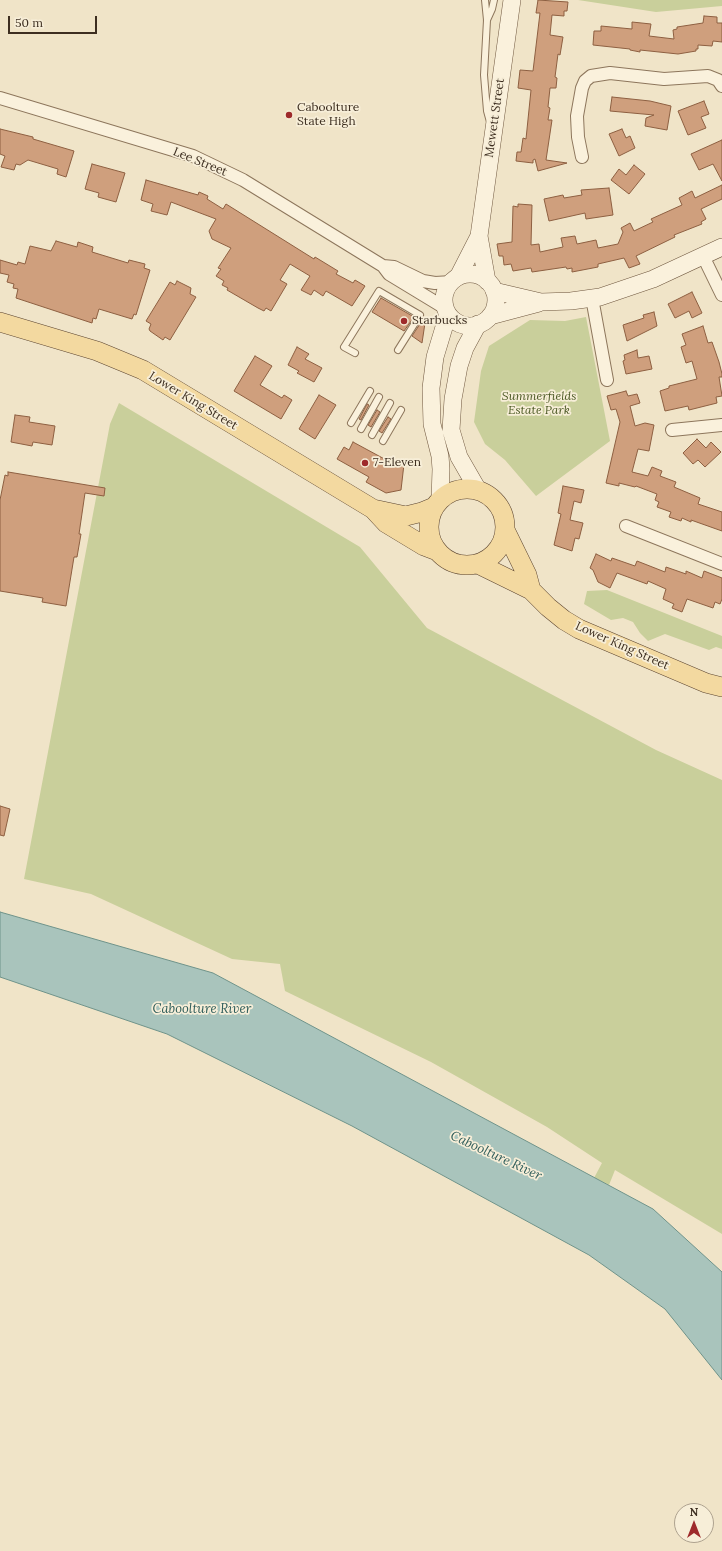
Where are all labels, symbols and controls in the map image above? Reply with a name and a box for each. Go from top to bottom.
scale bar [10,8,99,34]
text: 50 m [15,15,43,30]
street label: Mewett Street [482,77,508,159]
place label: Caboolture State High [297,101,359,129]
marker: Caboolture State High [284,110,294,120]
street label: Lee Street [171,145,229,179]
place label: Starbucks [412,314,467,328]
marker: Starbucks [399,316,409,326]
street label: Lower King Street [146,369,240,433]
park label: Summerfields Estate Park [502,390,576,418]
place label: 7-Eleven [373,456,421,470]
marker: 7-Eleven [360,458,370,468]
street label: Lower King Street [573,619,671,673]
water label: Caboolture River [152,1001,252,1017]
water label: Caboolture River [448,1128,544,1184]
north arrow [674,1503,714,1543]
text: N [690,1505,698,1519]

